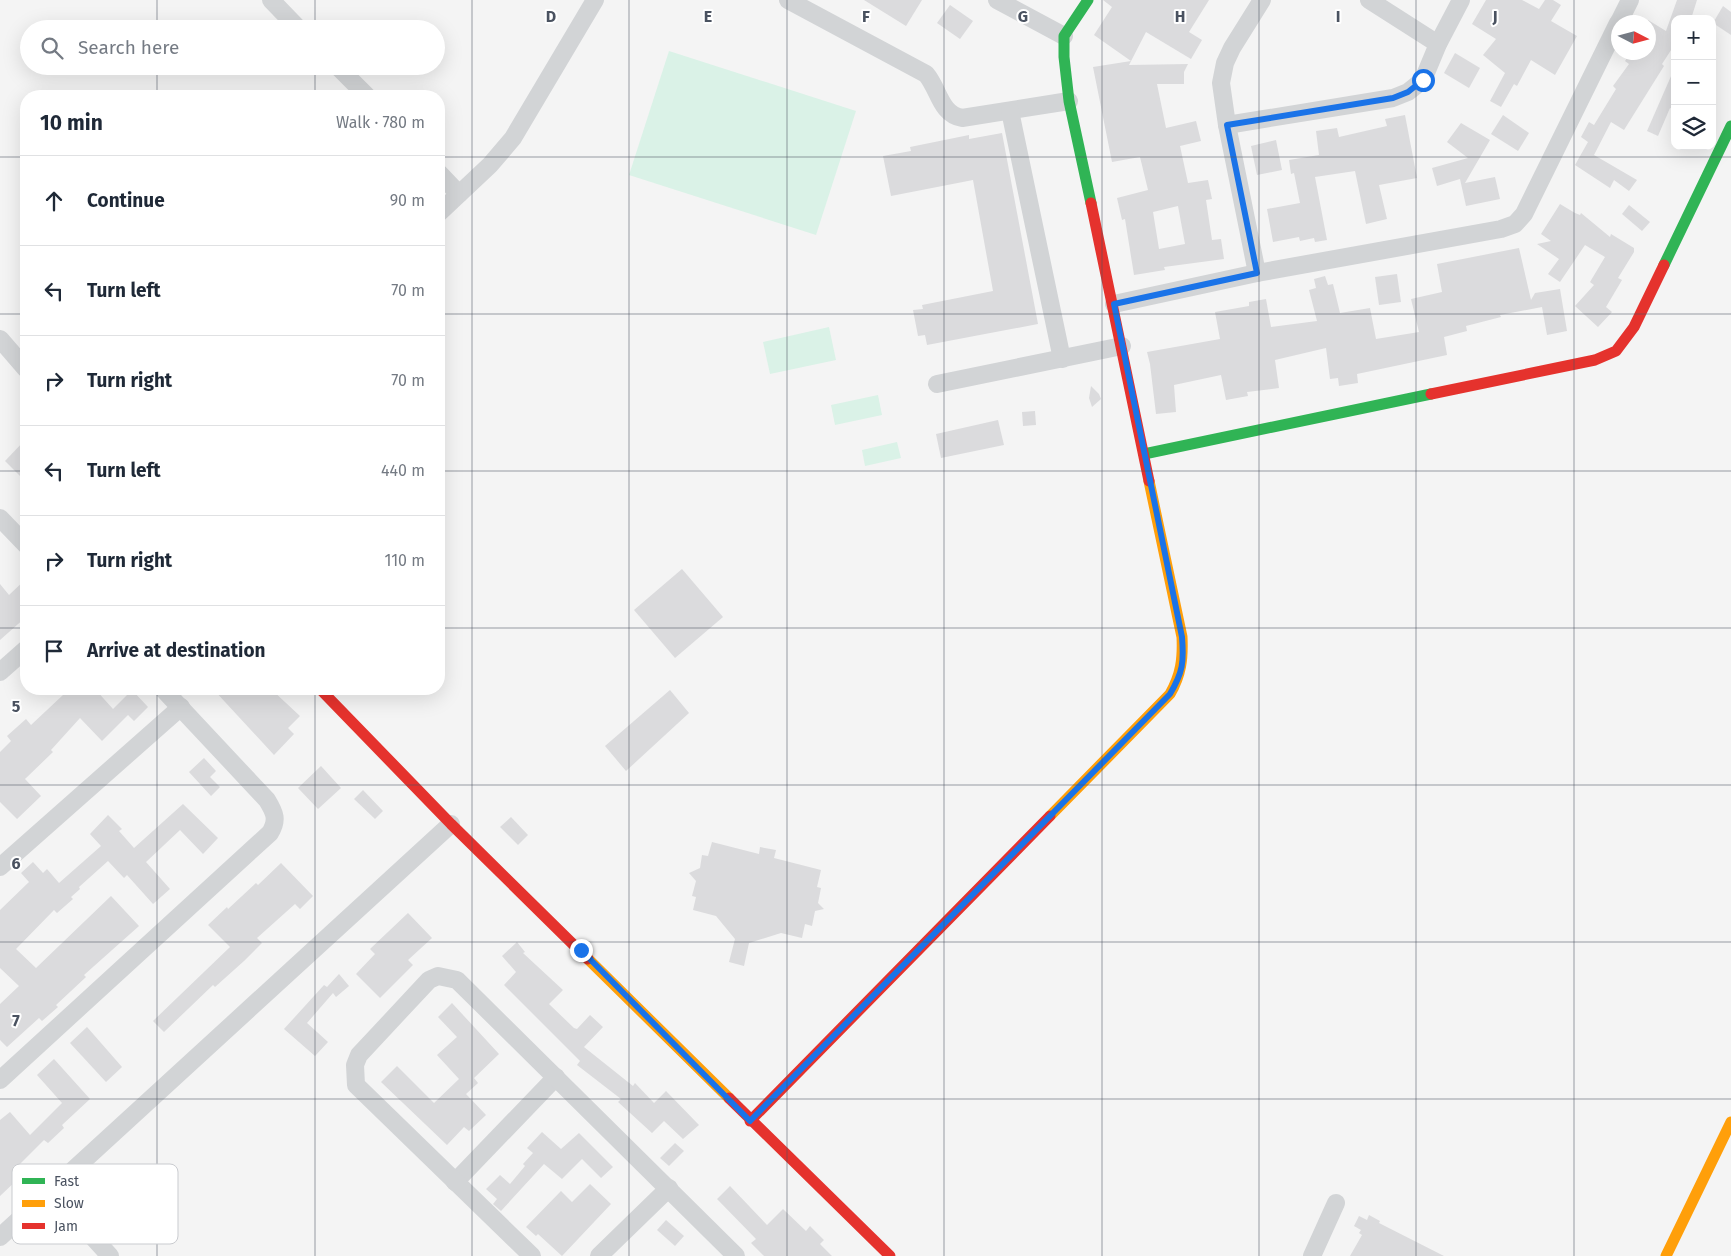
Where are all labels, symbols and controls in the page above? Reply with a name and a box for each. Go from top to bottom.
text: D [546,7,556,26]
text: E [704,7,712,26]
text: F [862,7,870,26]
text: G [1018,7,1028,26]
text: H [1175,7,1185,26]
text: I [1336,7,1340,26]
text: J [1491,7,1498,26]
north arrow [1611,15,1656,60]
map controls [1671,15,1716,150]
button: + [1671,15,1716,60]
search box [20,20,445,75]
icon: search [38,34,66,62]
text: Search here [78,36,179,59]
button: − [1671,60,1716,105]
route start [1412,69,1435,92]
button: layers [1671,105,1716,150]
text: 10 min [40,110,103,136]
text: Walk · 780 m [336,113,425,132]
icon: ahead [40,187,68,215]
text: Continue [87,189,165,212]
text: 90 m [390,191,425,210]
icon: left [40,277,68,305]
text: Turn left [87,279,161,302]
text: 70 m [391,281,425,300]
icon: right [40,367,68,395]
text: Turn right [87,369,172,392]
text: 70 m [391,371,425,390]
icon: left [40,457,68,485]
text: Turn left [87,459,161,482]
text: 440 m [381,461,425,480]
icon: right [40,547,68,575]
text: Turn right [87,549,172,572]
text: 110 m [384,551,425,570]
icon: arrive [40,637,68,665]
text: Arrive at destination [87,639,266,662]
text: 5 [12,697,21,716]
text: 6 [11,854,21,873]
route end [570,939,593,962]
text: 7 [12,1011,20,1030]
legend [12,1164,178,1244]
text: Fast [54,1173,80,1190]
text: Slow [54,1195,84,1212]
text: Jam [54,1218,78,1235]

